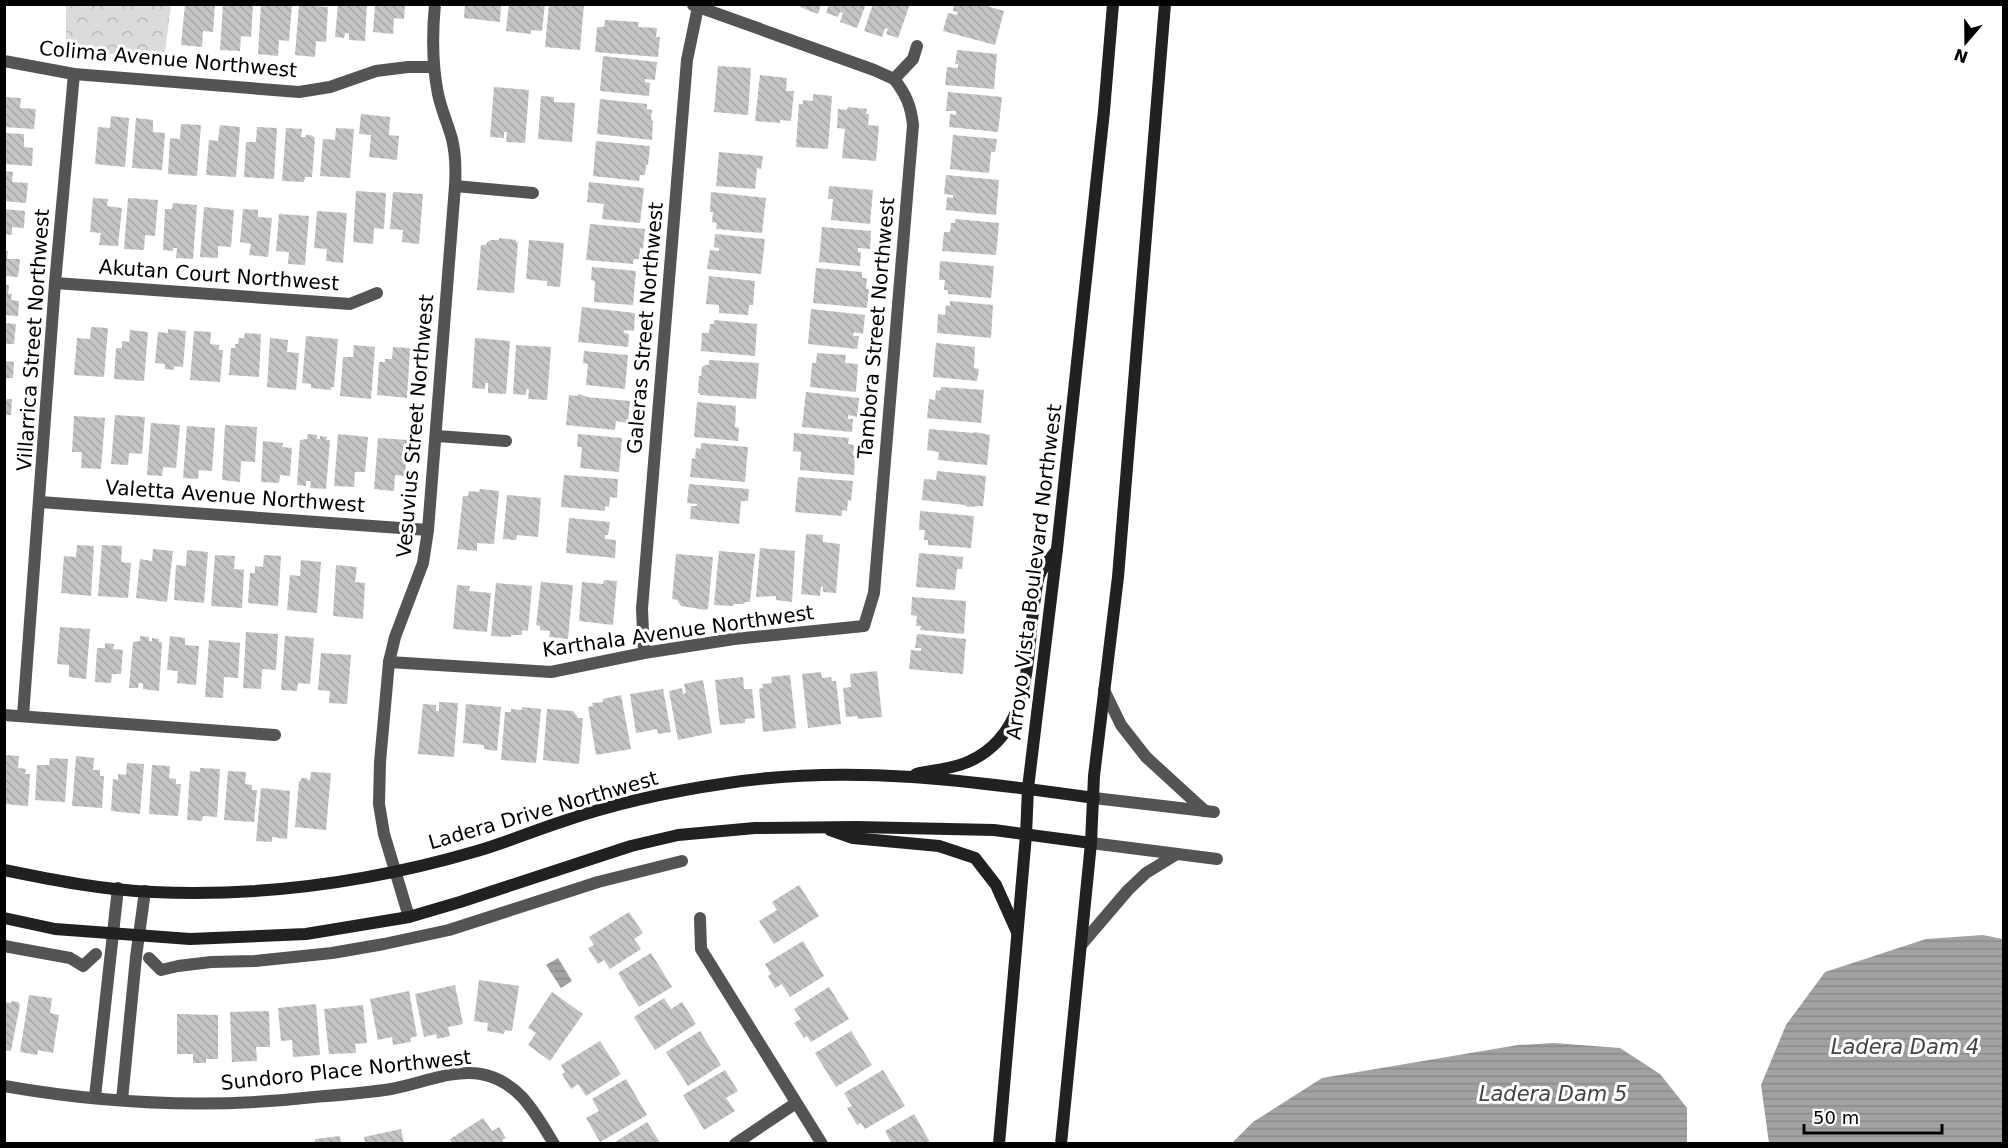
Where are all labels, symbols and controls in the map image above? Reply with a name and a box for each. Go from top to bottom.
north arrow [1936,12,1996,72]
street label: Colima Avenue Northwest [38,36,298,82]
text: N [1951,44,1971,67]
street label: Tambora Street Northwest [853,196,899,461]
street label: Galeras Street Northwest [622,201,668,455]
street label: Villarrica Street Northwest [12,208,54,472]
street label: Akutan Court Northwest [98,255,340,295]
street label: Vesuvius Street Northwest [392,293,438,559]
street label: Arroyo Vista Boulevard Northwest [1001,403,1067,741]
street label: Valetta Avenue Northwest [104,475,366,517]
street label: Karthala Avenue Northwest [541,600,815,662]
street label: Ladera Drive Northwest [425,766,661,854]
water label: Ladera Dam 4 [1831,1035,1979,1059]
street label: Sundoro Place Northwest [220,1045,473,1095]
water label: Ladera Dam 5 [1479,1082,1627,1106]
scale bar [1804,1097,1942,1135]
text: 50 m [1813,1107,1859,1128]

